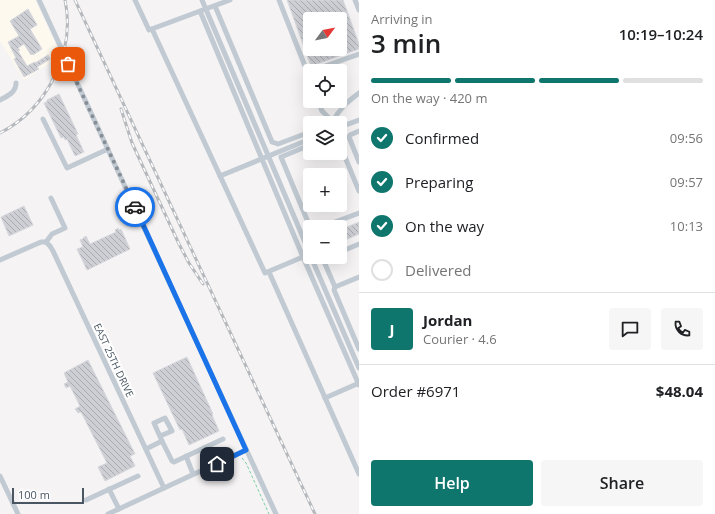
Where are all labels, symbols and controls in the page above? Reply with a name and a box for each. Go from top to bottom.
text: Arriving in [371,10,433,28]
north arrow [303,12,347,56]
map controls [303,12,347,264]
text: 10:19–10:24 [619,24,703,44]
text: 3 min [371,25,441,61]
pin [51,47,85,81]
icon: bag [57,53,79,75]
button: locate [303,64,347,108]
text: On the way · 420 m [371,89,487,107]
button: layers [303,116,347,160]
icon: check [371,127,393,149]
text: Confirmed [405,128,479,148]
text: 09:56 [670,129,703,147]
button: + [303,168,347,212]
icon: check [371,171,393,193]
text: Preparing [405,172,473,192]
text: 09:57 [670,173,703,191]
courier [115,187,155,227]
icon: car [124,196,146,218]
icon: check [371,215,393,237]
text: On the way [405,216,484,236]
text: 10:13 [670,217,703,235]
button: − [303,220,347,264]
text: Delivered [405,260,472,280]
button: chat [609,308,651,350]
button: phone [661,308,703,350]
text: Jordan [423,310,472,330]
text: J [390,319,394,339]
street label: EAST 25TH DRIVE [91,321,137,399]
text: Courier · 4.6 [423,330,497,348]
text: Order #6971 [371,381,460,401]
text: $48.04 [656,381,703,401]
pin [200,447,234,481]
icon: home [206,453,228,475]
button: Help [371,460,533,506]
button: Share [541,460,703,506]
scale bar [12,486,84,505]
text: 100 m [18,487,50,502]

